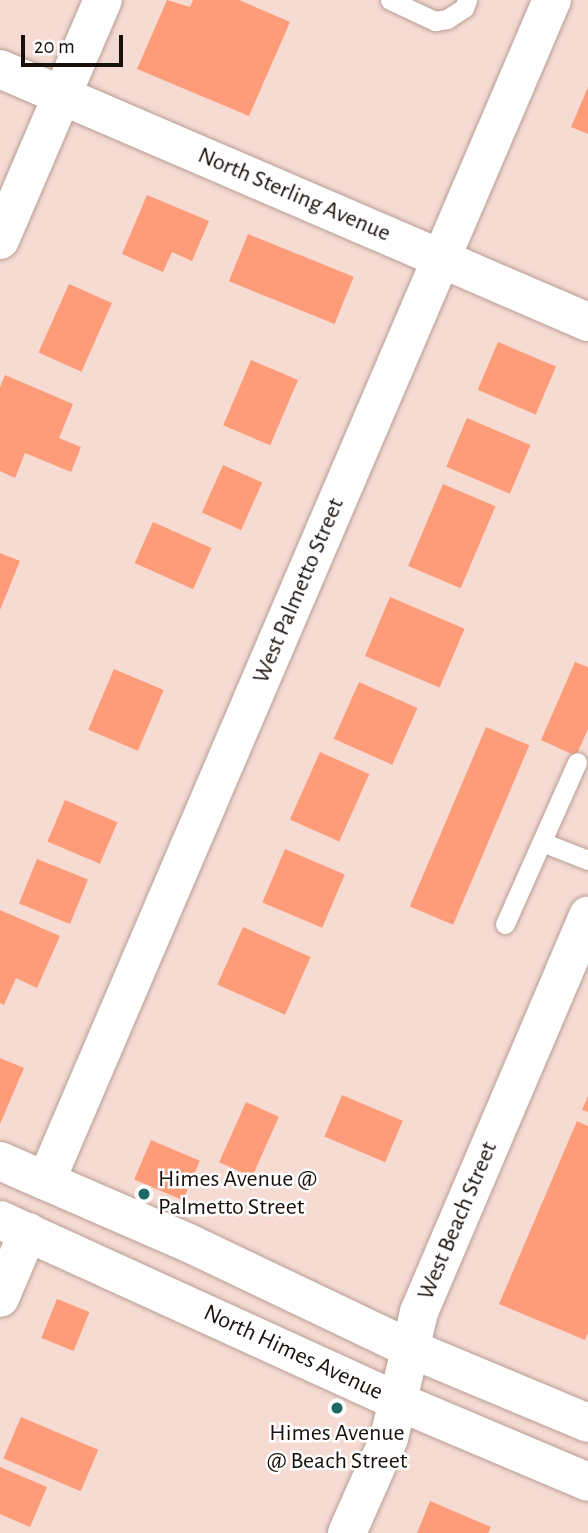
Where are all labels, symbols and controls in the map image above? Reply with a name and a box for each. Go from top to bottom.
scale bar [24,21,126,65]
text: 20 m [34,36,75,57]
street label: North Sterling Avenue [193,141,395,249]
street label: West Palmetto Street [247,494,351,688]
street label: West Beach Street [412,1138,504,1304]
place label: Himes Avenue @ Palmetto Street [158,1166,317,1222]
marker: Himes Avenue @ Palmetto Street [136,1186,152,1202]
street label: North Himes Avenue [199,1299,387,1407]
marker: Himes Avenue @ Beach Street [329,1400,345,1416]
place label: Himes Avenue @ Beach Street [267,1420,407,1476]

